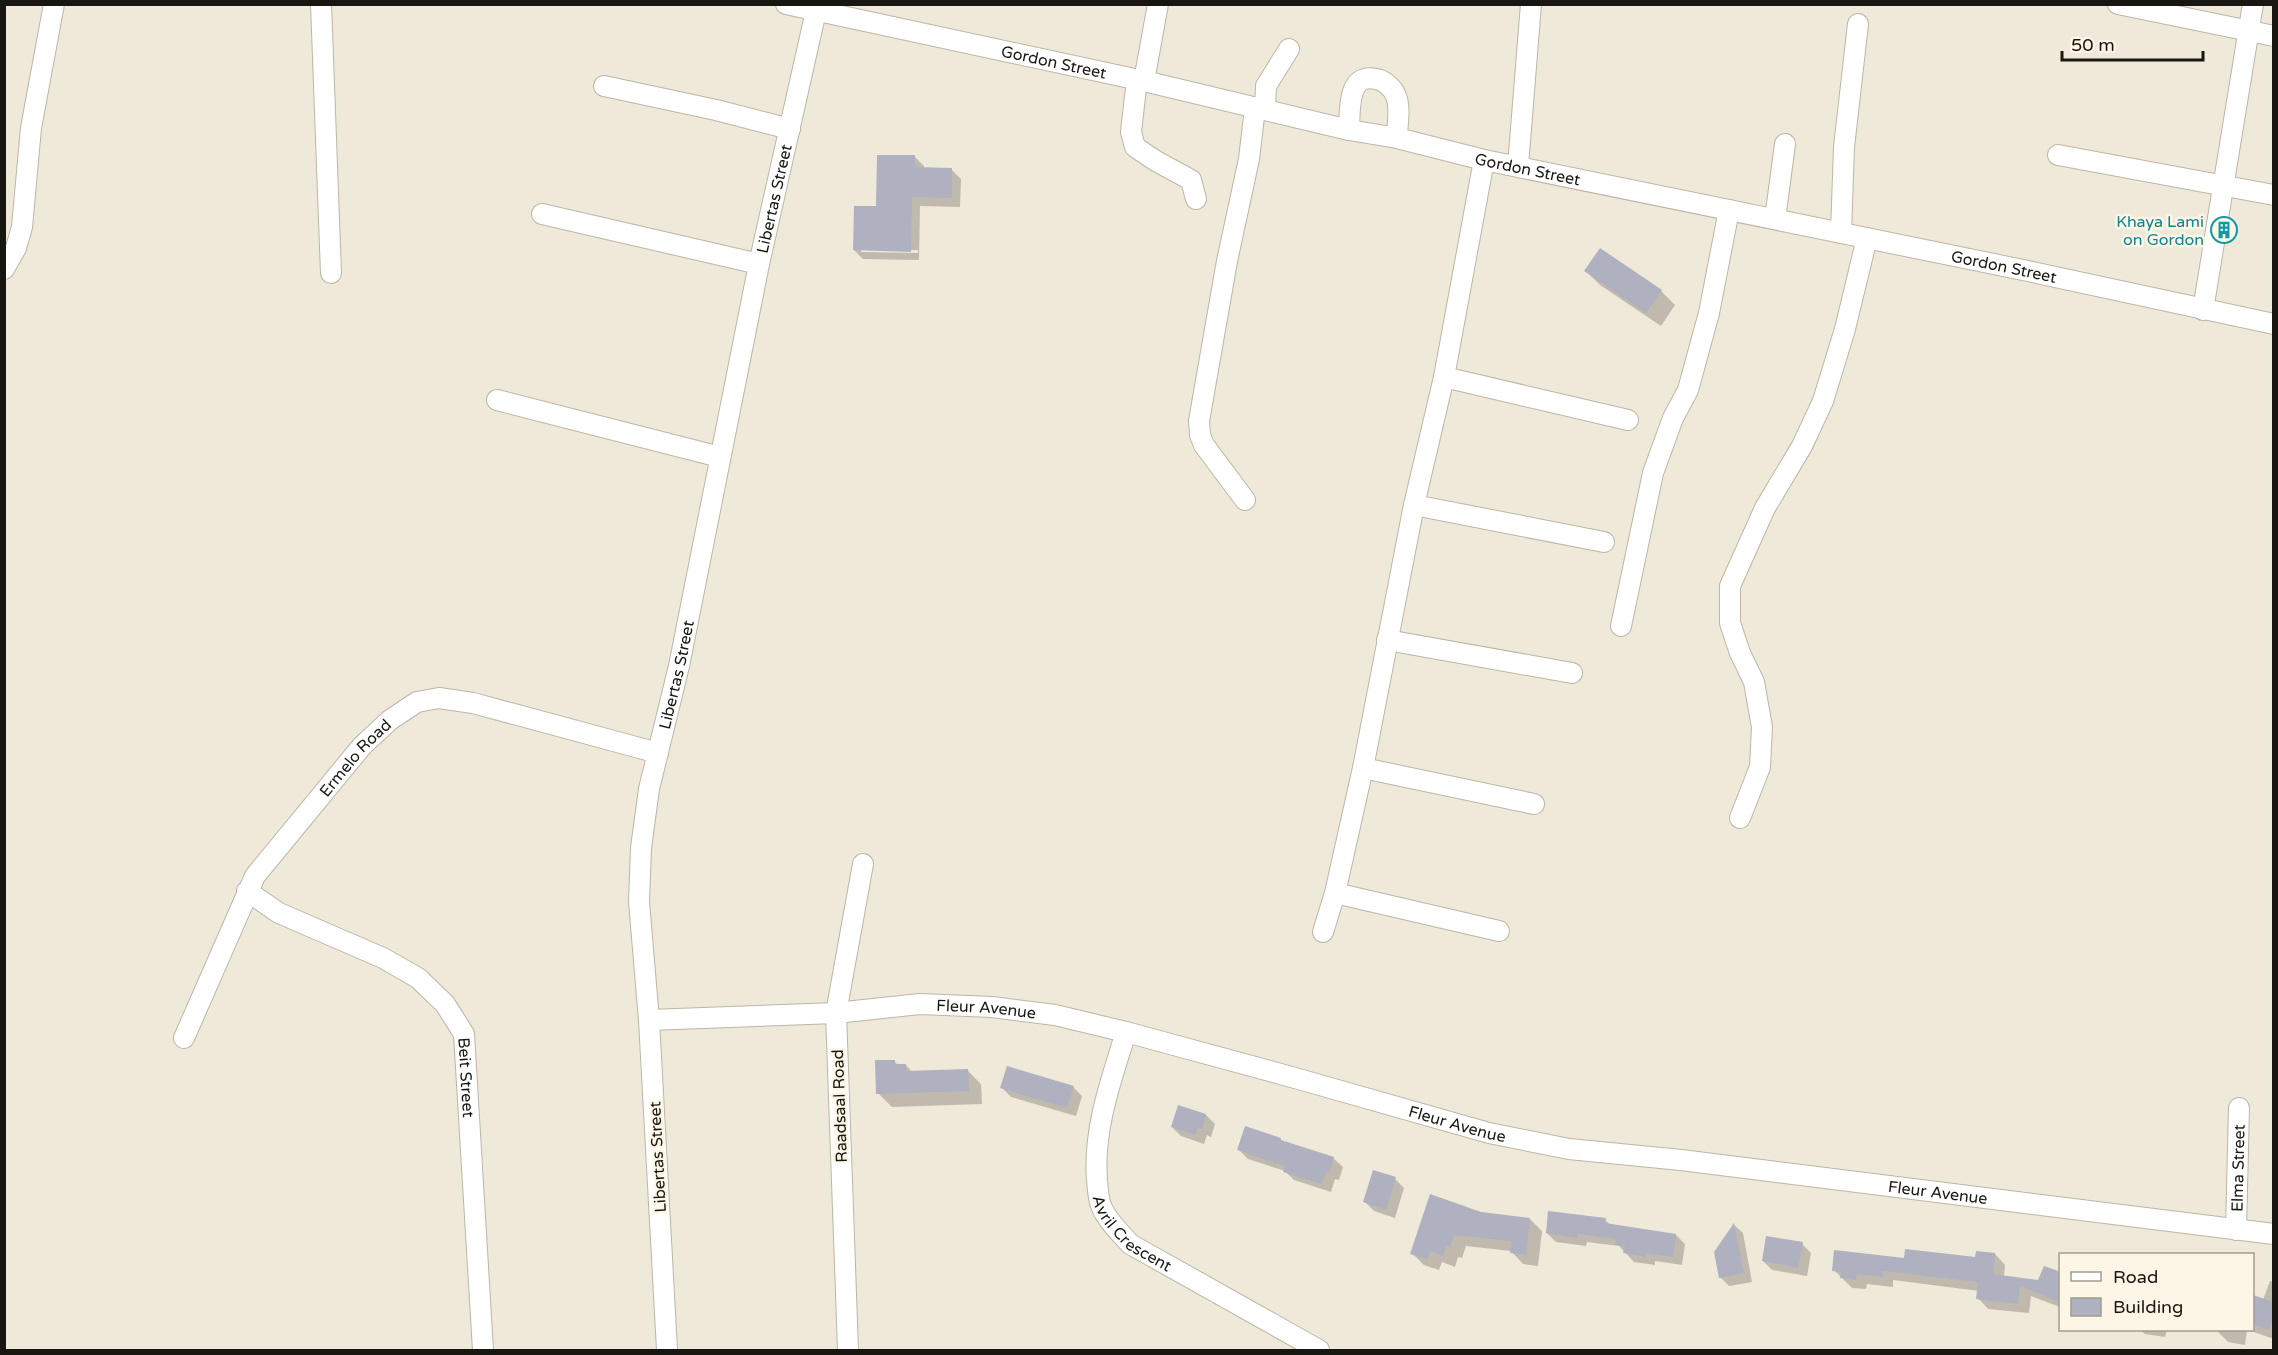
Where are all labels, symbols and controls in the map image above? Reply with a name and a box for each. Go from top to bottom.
scale bar [2062,24,2203,62]
text: 50 m [2071,34,2115,56]
street label: Gordon Street [999,42,1108,84]
street label: Libertas Street [753,142,797,255]
street label: Gordon Street [1473,149,1582,190]
place label: Khaya Lami on Gordon [2116,212,2204,250]
building icon: Khaya Lami on Gordon [2209,215,2239,245]
street label: Gordon Street [1949,247,2058,288]
street label: Libertas Street [655,619,699,731]
street label: Ermelo Road [315,715,396,801]
street label: Fleur Avenue [936,996,1037,1023]
street label: Beit Street [453,1037,478,1118]
street label: Raadsaal Road [828,1049,852,1163]
street label: Libertas Street [645,1101,671,1213]
street label: Fleur Avenue [1406,1102,1507,1147]
street label: Elma Street [2227,1124,2250,1212]
street label: Fleur Avenue [1887,1177,1989,1209]
street label: Avril Crescent [1088,1194,1175,1276]
legend [2059,1253,2254,1331]
text: Road [2113,1266,2158,1288]
text: Building [2113,1296,2183,1318]

